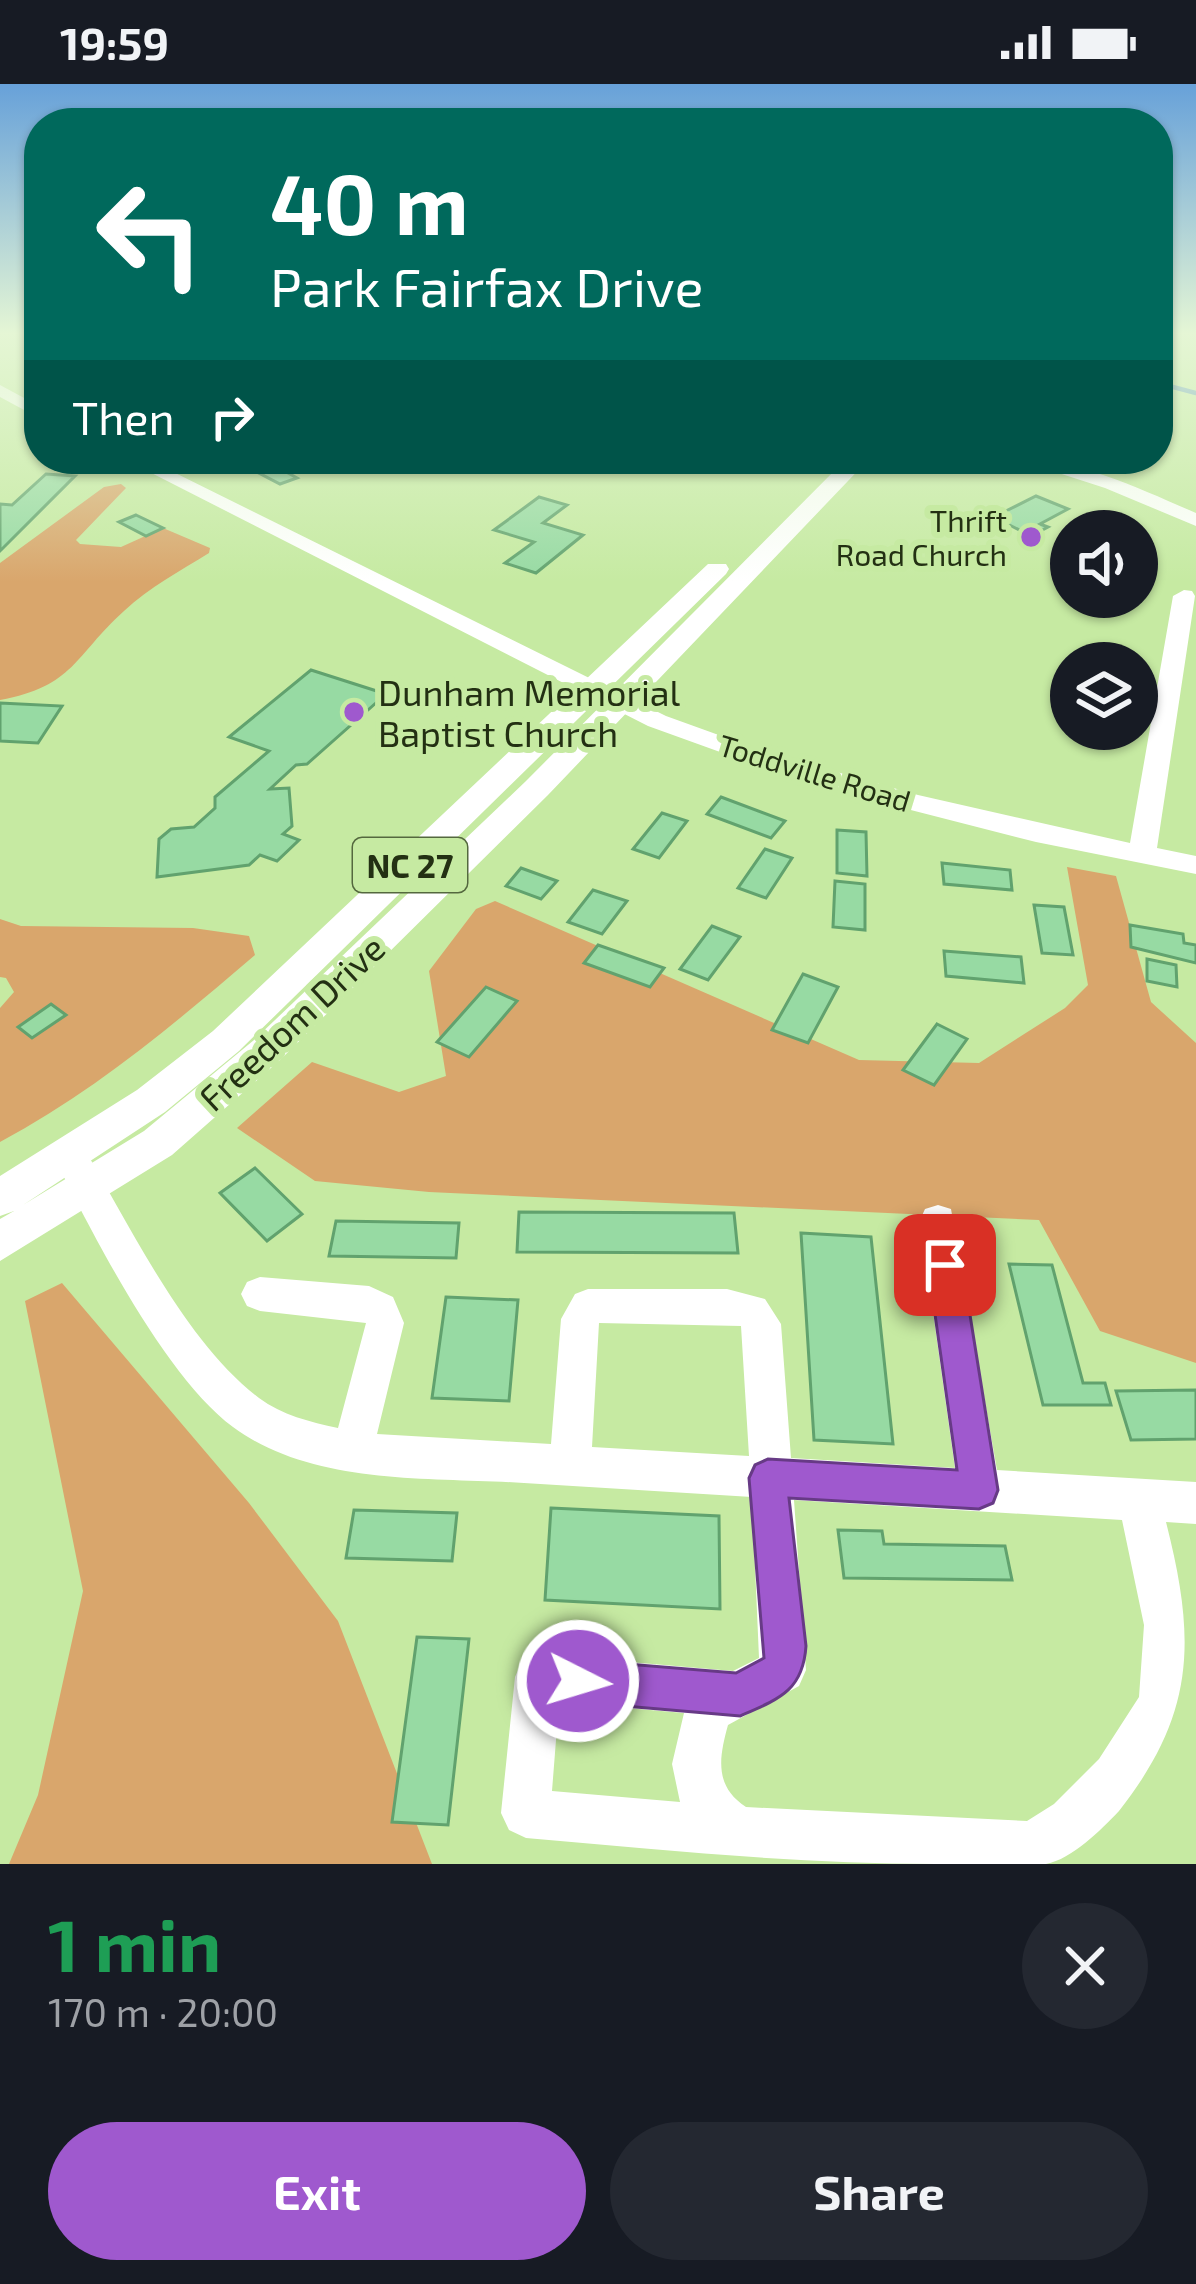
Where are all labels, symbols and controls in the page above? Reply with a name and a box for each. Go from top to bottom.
text: 19:59 [60,15,169,69]
text: 40 m [270,151,469,252]
icon: left [72,156,228,312]
text: Park Fairfax Drive [270,253,703,318]
icon: right [199,384,265,450]
text: Then [72,390,175,444]
place label: Thrift Road Church [836,502,1007,572]
map controls [1050,510,1158,750]
button: sound [1050,510,1158,618]
marker: Thrift Road Church [1018,524,1044,550]
button: layers [1050,642,1158,750]
place label: Dunham Memorial Baptist Church [378,670,681,754]
marker: Dunham Memorial Baptist Church [341,699,367,725]
street label: Toddville Road [715,726,915,818]
road number: NC 27 [353,838,467,892]
street label: Freedom Drive [189,925,393,1119]
pin [894,1214,996,1316]
icon: arrive [912,1232,978,1298]
position arrow [515,1618,641,1744]
text: 1 min [48,1900,221,1986]
button: close [1022,1903,1148,2029]
text: 170 m · 20:00 [48,1988,278,2035]
button: Exit [48,2122,586,2260]
button: Share [610,2122,1148,2260]

